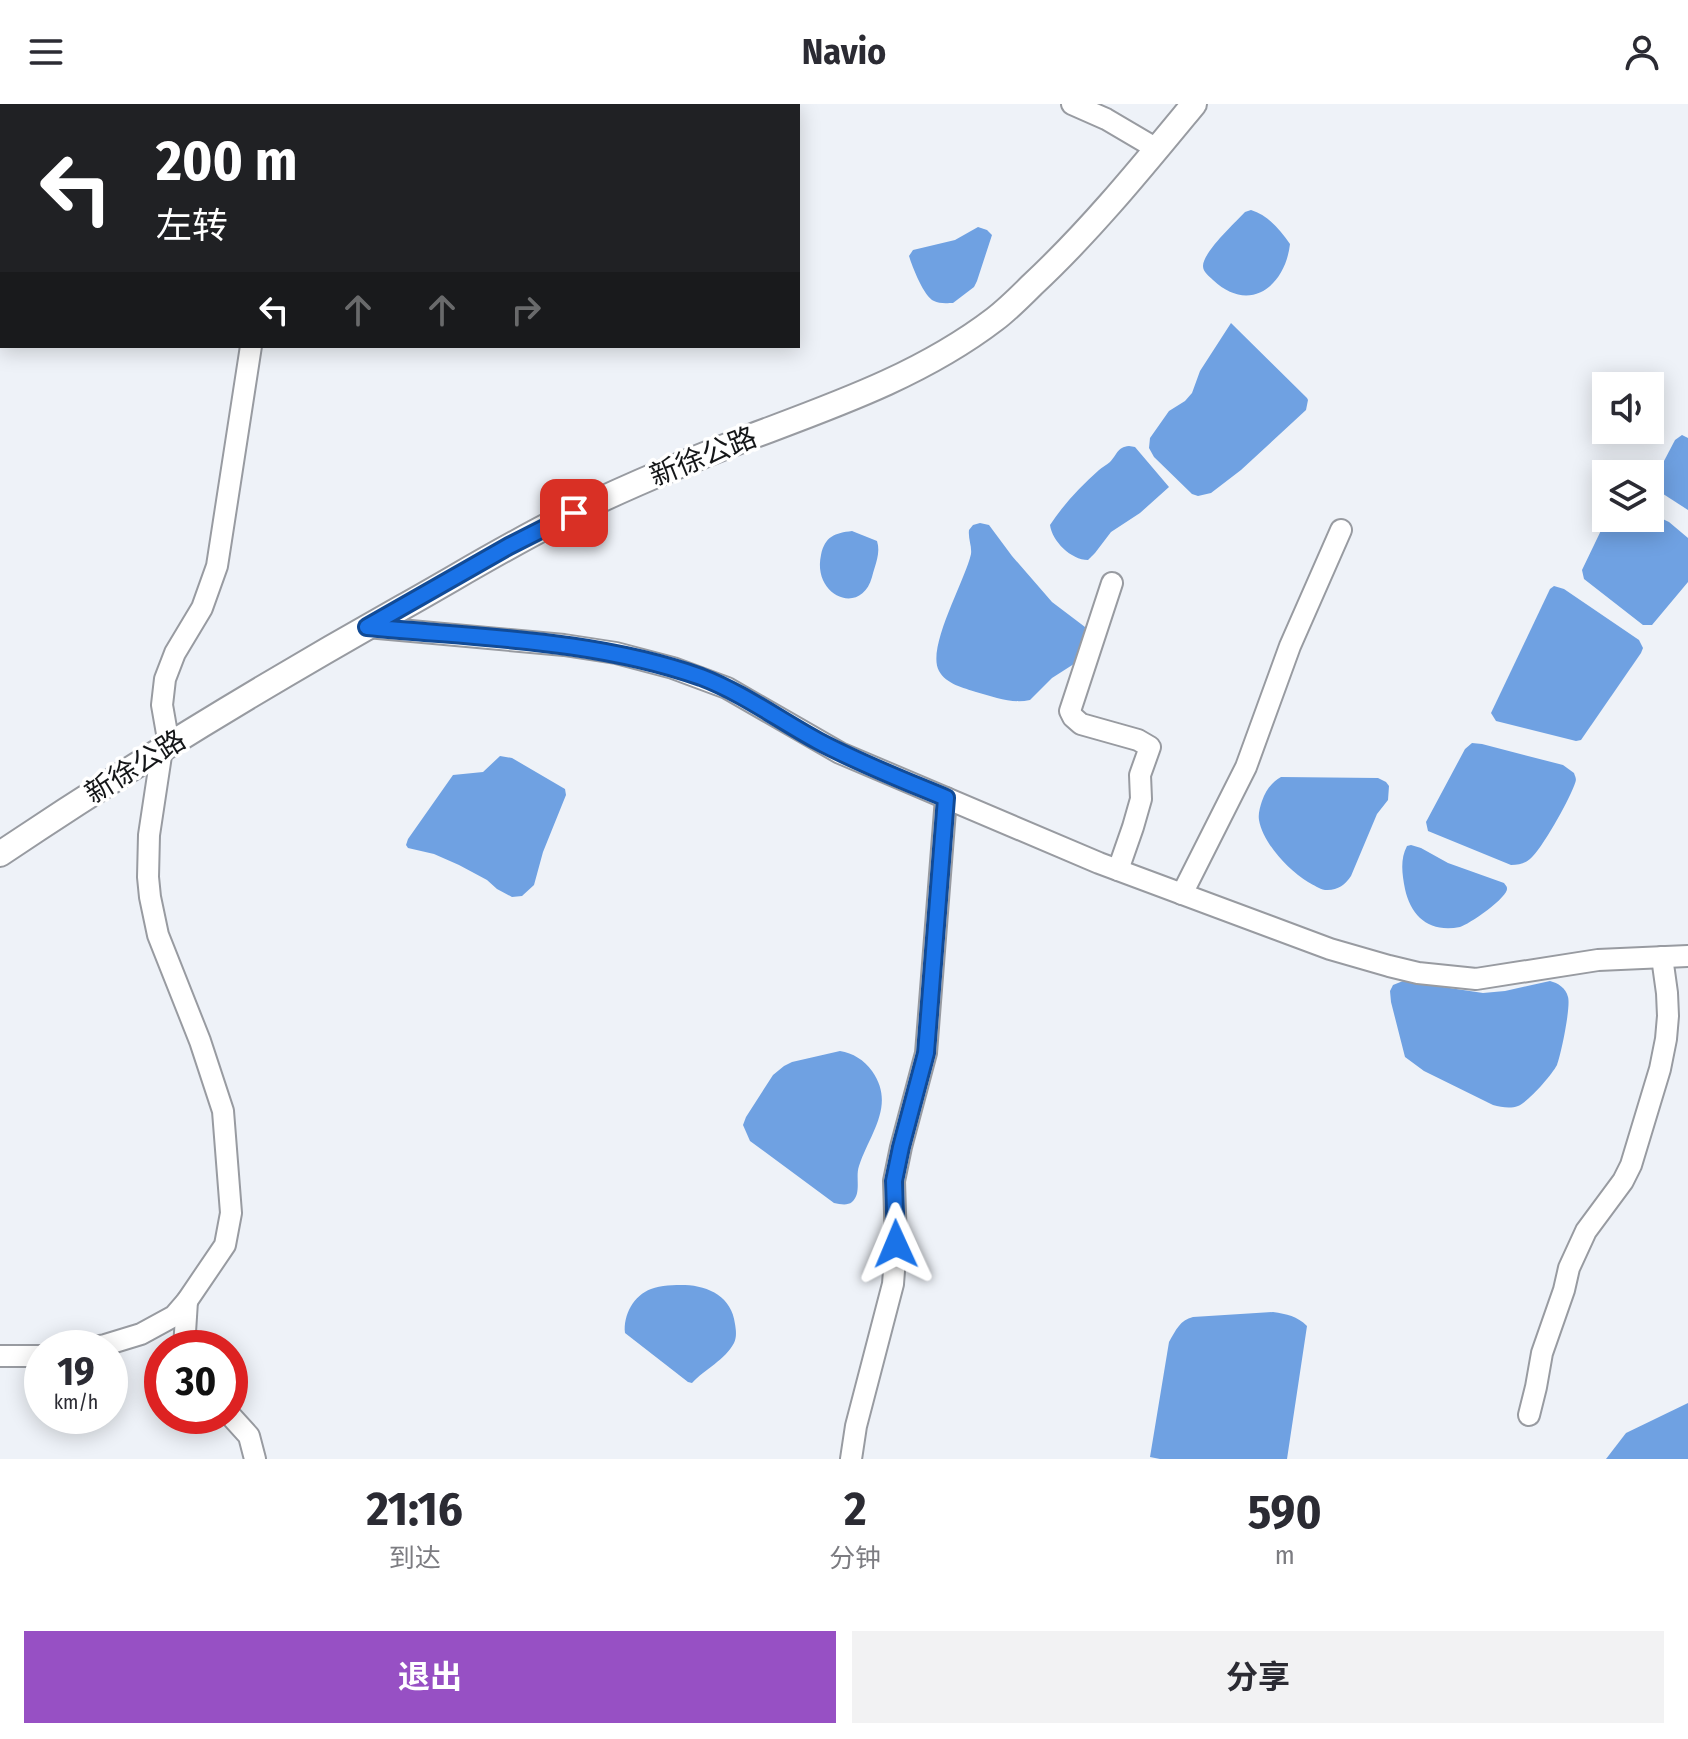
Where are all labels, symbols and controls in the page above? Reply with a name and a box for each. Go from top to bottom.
icon: menu [24,30,68,74]
text: Navio [802,30,886,74]
icon: person [1620,30,1664,74]
text: 200 m [156,128,297,195]
icon: left [24,136,128,240]
text: 左转 [156,204,228,248]
icon: left [252,288,296,332]
icon: ahead [336,288,380,332]
icon: ahead [420,288,464,332]
icon: right [504,288,548,332]
map controls [1592,372,1664,532]
button: sound [1592,372,1664,444]
street label: 新徐公路 [645,420,761,493]
button: layers [1592,460,1664,532]
pin [540,479,608,547]
icon: arrive [552,491,596,535]
street label: 新徐公路 [79,723,192,810]
position arrow [854,1202,938,1286]
speed limit sign: 30 [144,1330,248,1434]
text: 19 [57,1348,95,1396]
text: km/h [54,1390,98,1414]
text: 21:16 [366,1480,463,1538]
text: 2 [844,1480,866,1538]
text: 590 [1248,1483,1322,1541]
text: m [1275,1540,1295,1571]
text: 到达 [389,1543,441,1574]
text: 分钟 [829,1543,881,1574]
button: 退出 [24,1631,836,1723]
button: 分享 [852,1631,1664,1723]

